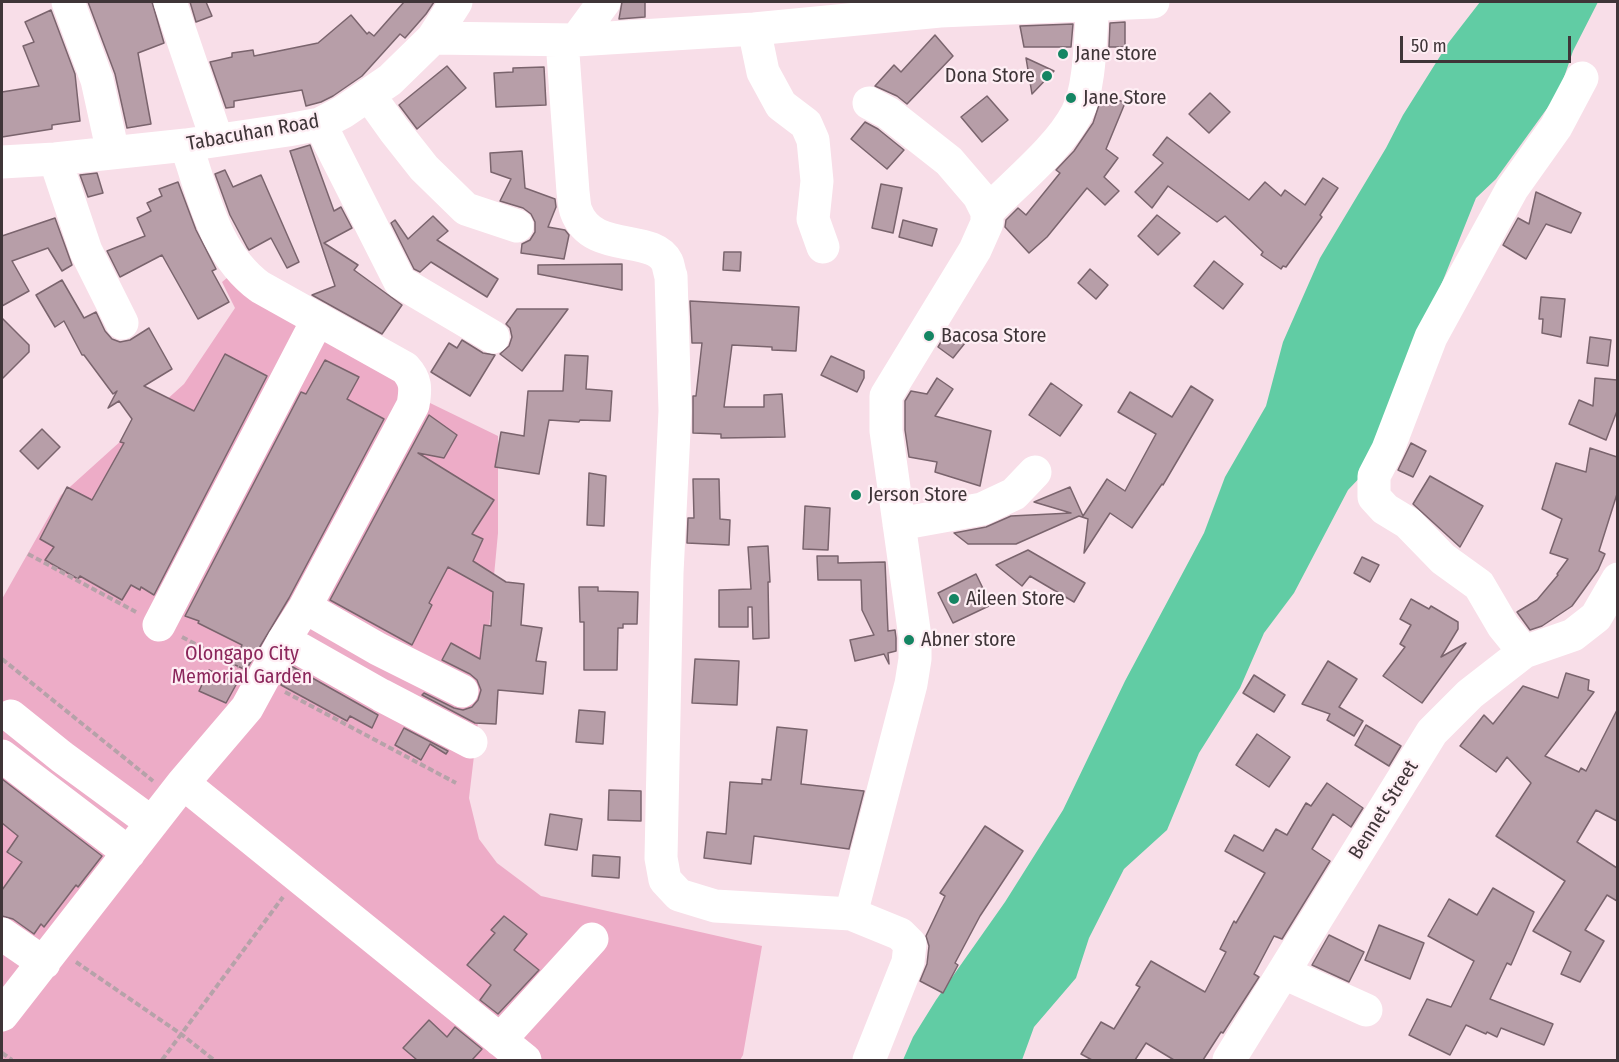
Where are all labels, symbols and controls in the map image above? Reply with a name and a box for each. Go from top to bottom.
scale bar [1403,24,1574,62]
text: 50 m [1411,35,1447,57]
place label: Jane store [1075,42,1157,66]
marker: Jane store [1056,47,1070,61]
place label: Dona Store [945,64,1035,88]
marker: Dona Store [1040,69,1054,83]
place label: Jane Store [1083,86,1166,110]
marker: Jane Store [1064,91,1078,105]
street label: Tabacuhan Road [185,110,321,156]
place label: Bacosa Store [941,324,1046,348]
marker: Bacosa Store [922,329,936,343]
place label: Jerson Store [868,483,967,507]
marker: Jerson Store [849,488,863,502]
place label: Aileen Store [966,587,1065,611]
marker: Aileen Store [947,592,961,606]
place label: Abner store [921,628,1016,652]
marker: Abner store [902,633,916,647]
park label: Olongapo City Memorial Garden [172,642,312,689]
street label: Bennet Street [1344,756,1424,864]

